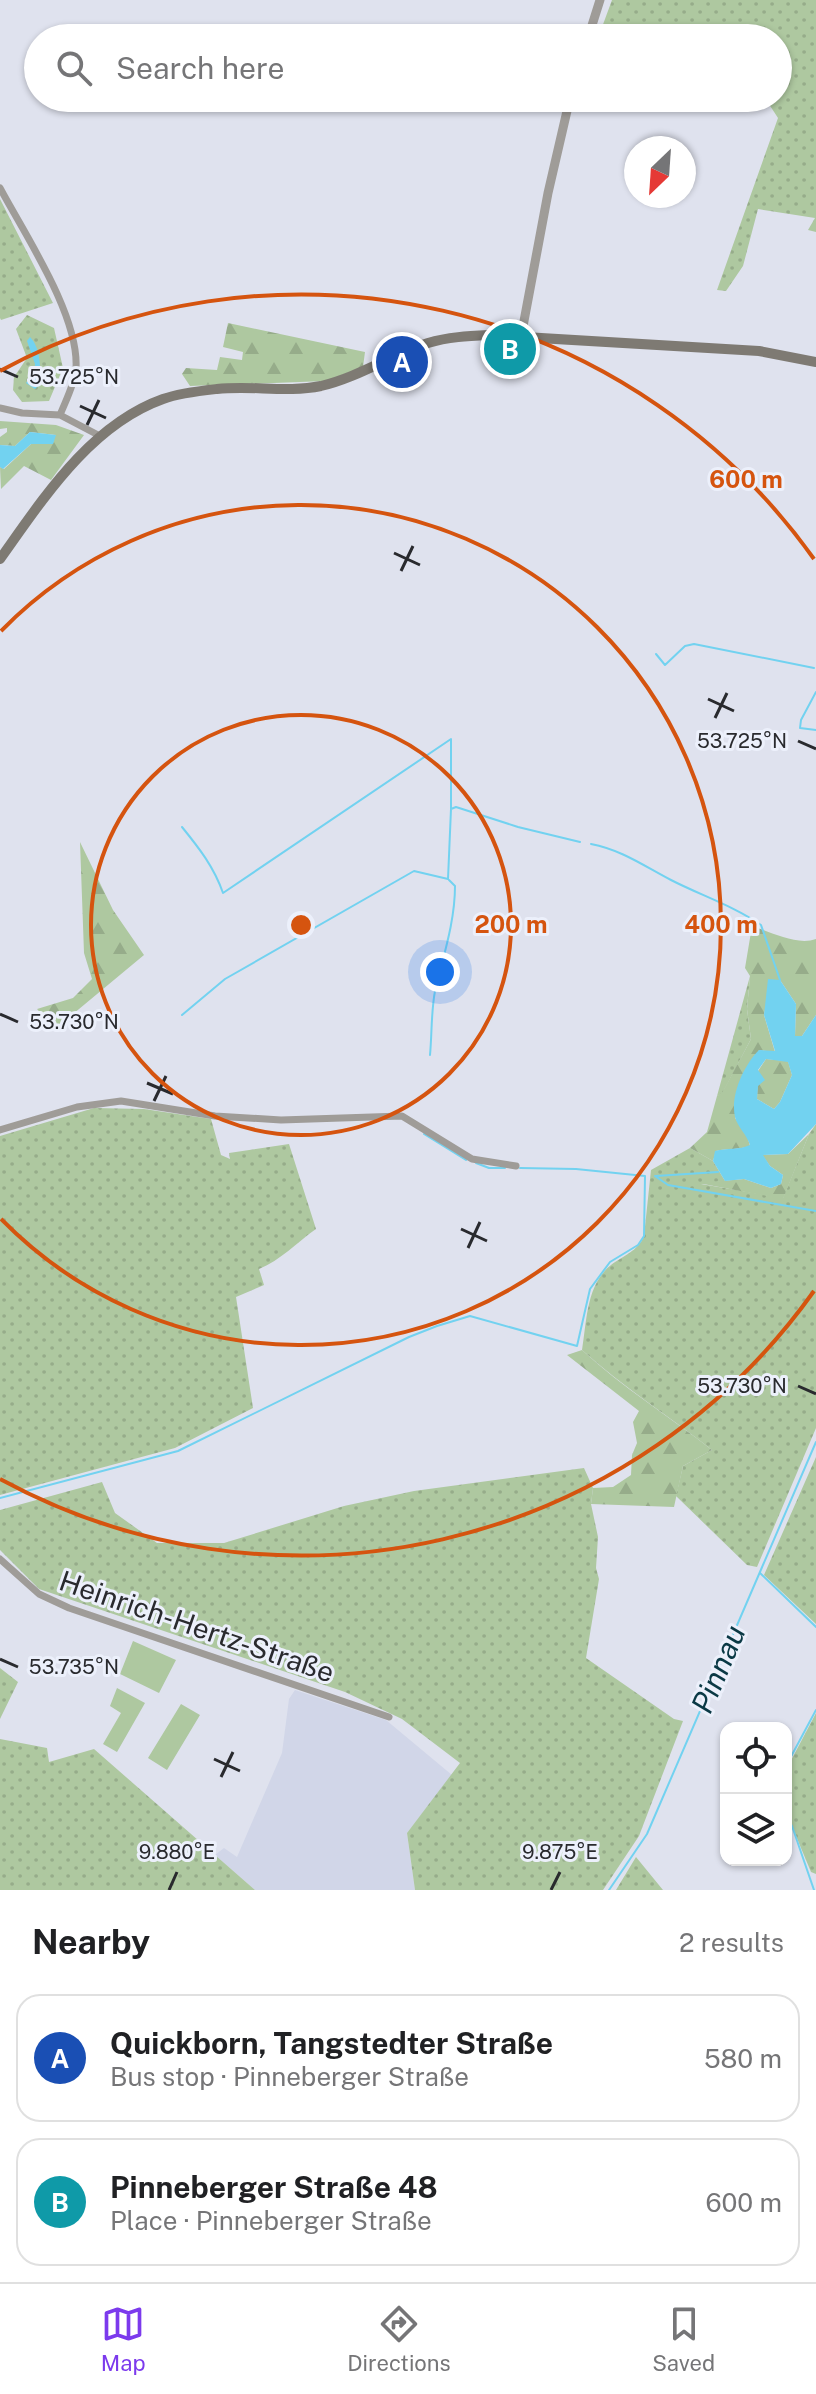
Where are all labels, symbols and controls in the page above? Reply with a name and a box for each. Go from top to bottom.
search box [24,24,792,112]
icon: search [52,46,96,90]
text: Search here [116,50,284,86]
north arrow [624,136,696,208]
pin: B [484,319,536,379]
pin: A [376,332,428,392]
text: 53.725°N [29,365,119,389]
text: 600 m [709,465,783,493]
text: 53.725°N [697,729,787,753]
text: 200 m [474,910,548,938]
text: 400 m [684,910,758,938]
centre of rings [287,911,315,939]
your location [420,952,460,992]
text: 53.730°N [29,1010,119,1034]
text: 53.730°N [697,1374,787,1398]
street label: Heinrich-Hertz-Straße [55,1563,339,1689]
water label: Pinnau [683,1620,753,1718]
text: 53.735°N [29,1655,119,1679]
map controls [720,1722,792,1866]
button: locate [720,1722,792,1794]
button: layers [720,1794,792,1866]
text: 9.880°E [139,1840,215,1864]
text: 9.875°E [522,1840,598,1864]
text: Nearby [32,1922,150,1962]
text: 2 results [679,1927,784,1958]
text: Quickborn, Tangstedter Straße [110,2025,553,2061]
text: A [51,2043,69,2074]
text: 580 m [704,2043,782,2074]
text: Bus stop · Pinneberger Straße [110,2061,469,2092]
text: Pinneberger Straße 48 [110,2169,438,2205]
text: B [51,2187,69,2218]
text: 600 m [706,2187,782,2218]
text: Place · Pinneberger Straße [110,2205,432,2236]
tab: Map [101,2302,146,2376]
tab: Directions [347,2302,451,2376]
tab: Saved [652,2302,715,2376]

